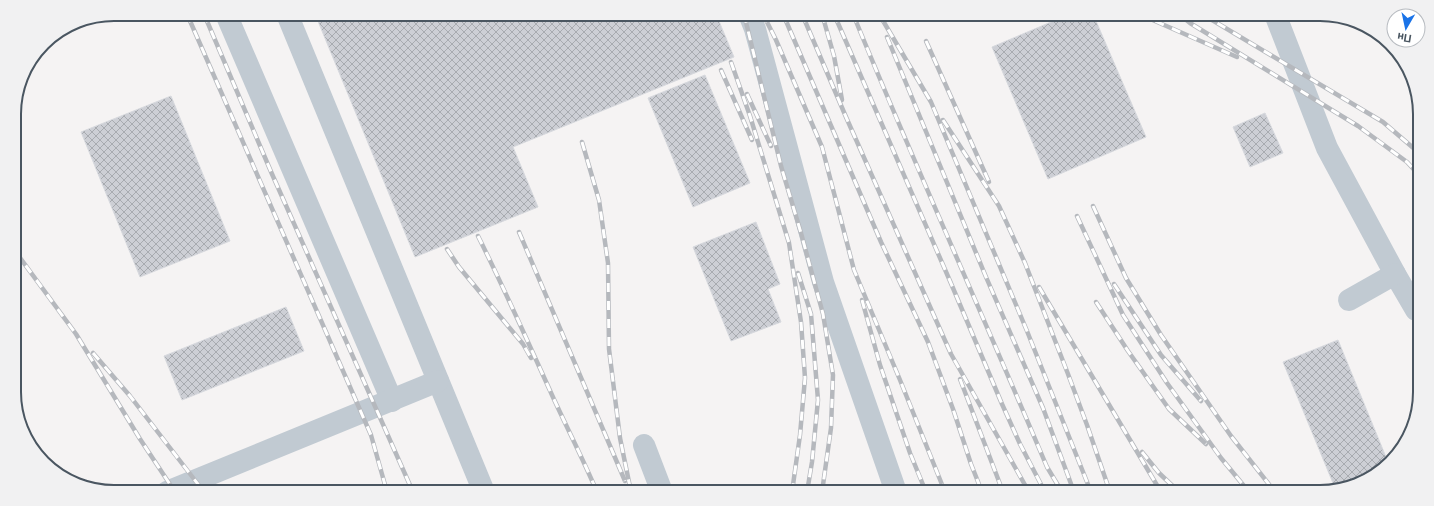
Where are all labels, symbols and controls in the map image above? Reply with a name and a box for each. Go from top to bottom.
north arrow [1386,8,1426,48]
text: Пн [1397,30,1412,45]

